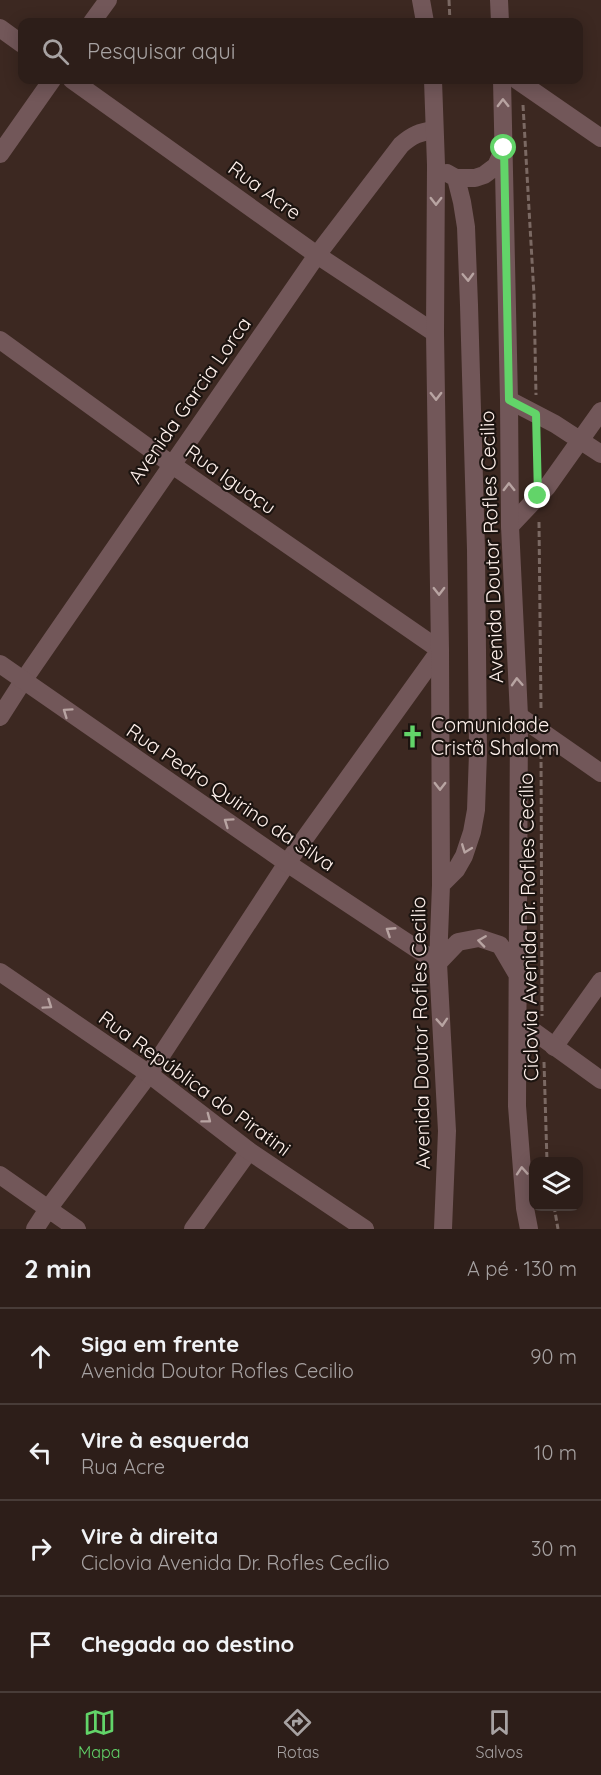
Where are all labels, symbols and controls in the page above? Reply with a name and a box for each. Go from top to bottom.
search box [18,18,583,84]
icon: search [39,35,72,68]
text: Pesquisar aqui [87,37,235,65]
one-way arrow [496,99,509,108]
route start [490,134,516,160]
street label: Rua Acre [224,155,306,225]
one-way arrow [430,196,442,205]
one-way arrow [462,273,474,282]
street label: Avenida Garcia Lorca [122,312,256,488]
one-way arrow [430,391,442,400]
street label: Avenida Doutor Rofles Cecilio [474,410,508,684]
street label: Rua Iguaçu [181,439,281,519]
route end [524,482,550,508]
one-way arrow [503,483,515,492]
one-way arrow [433,586,445,595]
one-way arrow [511,678,524,687]
one-way arrow [63,708,74,719]
place label: Comunidade Cristã Shalom [431,712,559,760]
street label: Rua Pedro Quirino da Silva [122,718,340,876]
church icon: Comunidade Cristã Shalom [400,723,426,749]
street label: Ciclovia Avenida Dr. Rofles Cecílio [513,773,543,1081]
one-way arrow [434,781,446,790]
one-way arrow [223,818,234,829]
one-way arrow [461,842,473,853]
street label: Avenida Doutor Rofles Cecilio [405,896,435,1170]
one-way arrow [385,927,396,938]
one-way arrow [477,935,487,948]
one-way arrow [42,998,53,1009]
street label: Rua República do Piratini [94,1005,296,1161]
one-way arrow [435,1017,448,1026]
one-way arrow [200,1111,211,1122]
map controls [529,1157,583,1211]
button: layers [529,1157,583,1211]
one-way arrow [516,1166,529,1176]
text: 2 min [24,1252,92,1285]
text: A pé · 130 m [467,1256,577,1281]
text: Siga em frente [81,1330,239,1358]
icon: ahead [24,1340,57,1373]
text: 90 m [530,1344,577,1369]
text: Avenida Doutor Rofles Cecilio [81,1358,354,1383]
text: Vire à esquerda [81,1426,249,1454]
icon: left [24,1436,57,1469]
text: 10 m [534,1440,577,1465]
text: Rua Acre [81,1454,165,1479]
text: Vire à direita [81,1522,218,1550]
icon: right [24,1532,57,1565]
text: 30 m [531,1536,577,1561]
text: Ciclovia Avenida Dr. Rofles Cecílio [81,1550,390,1575]
icon: arrive [24,1628,57,1661]
text: Chegada ao destino [81,1630,294,1658]
tab: Mapa [78,1706,120,1762]
tab: Rotas [276,1706,319,1762]
tab: Salvos [475,1706,523,1762]

